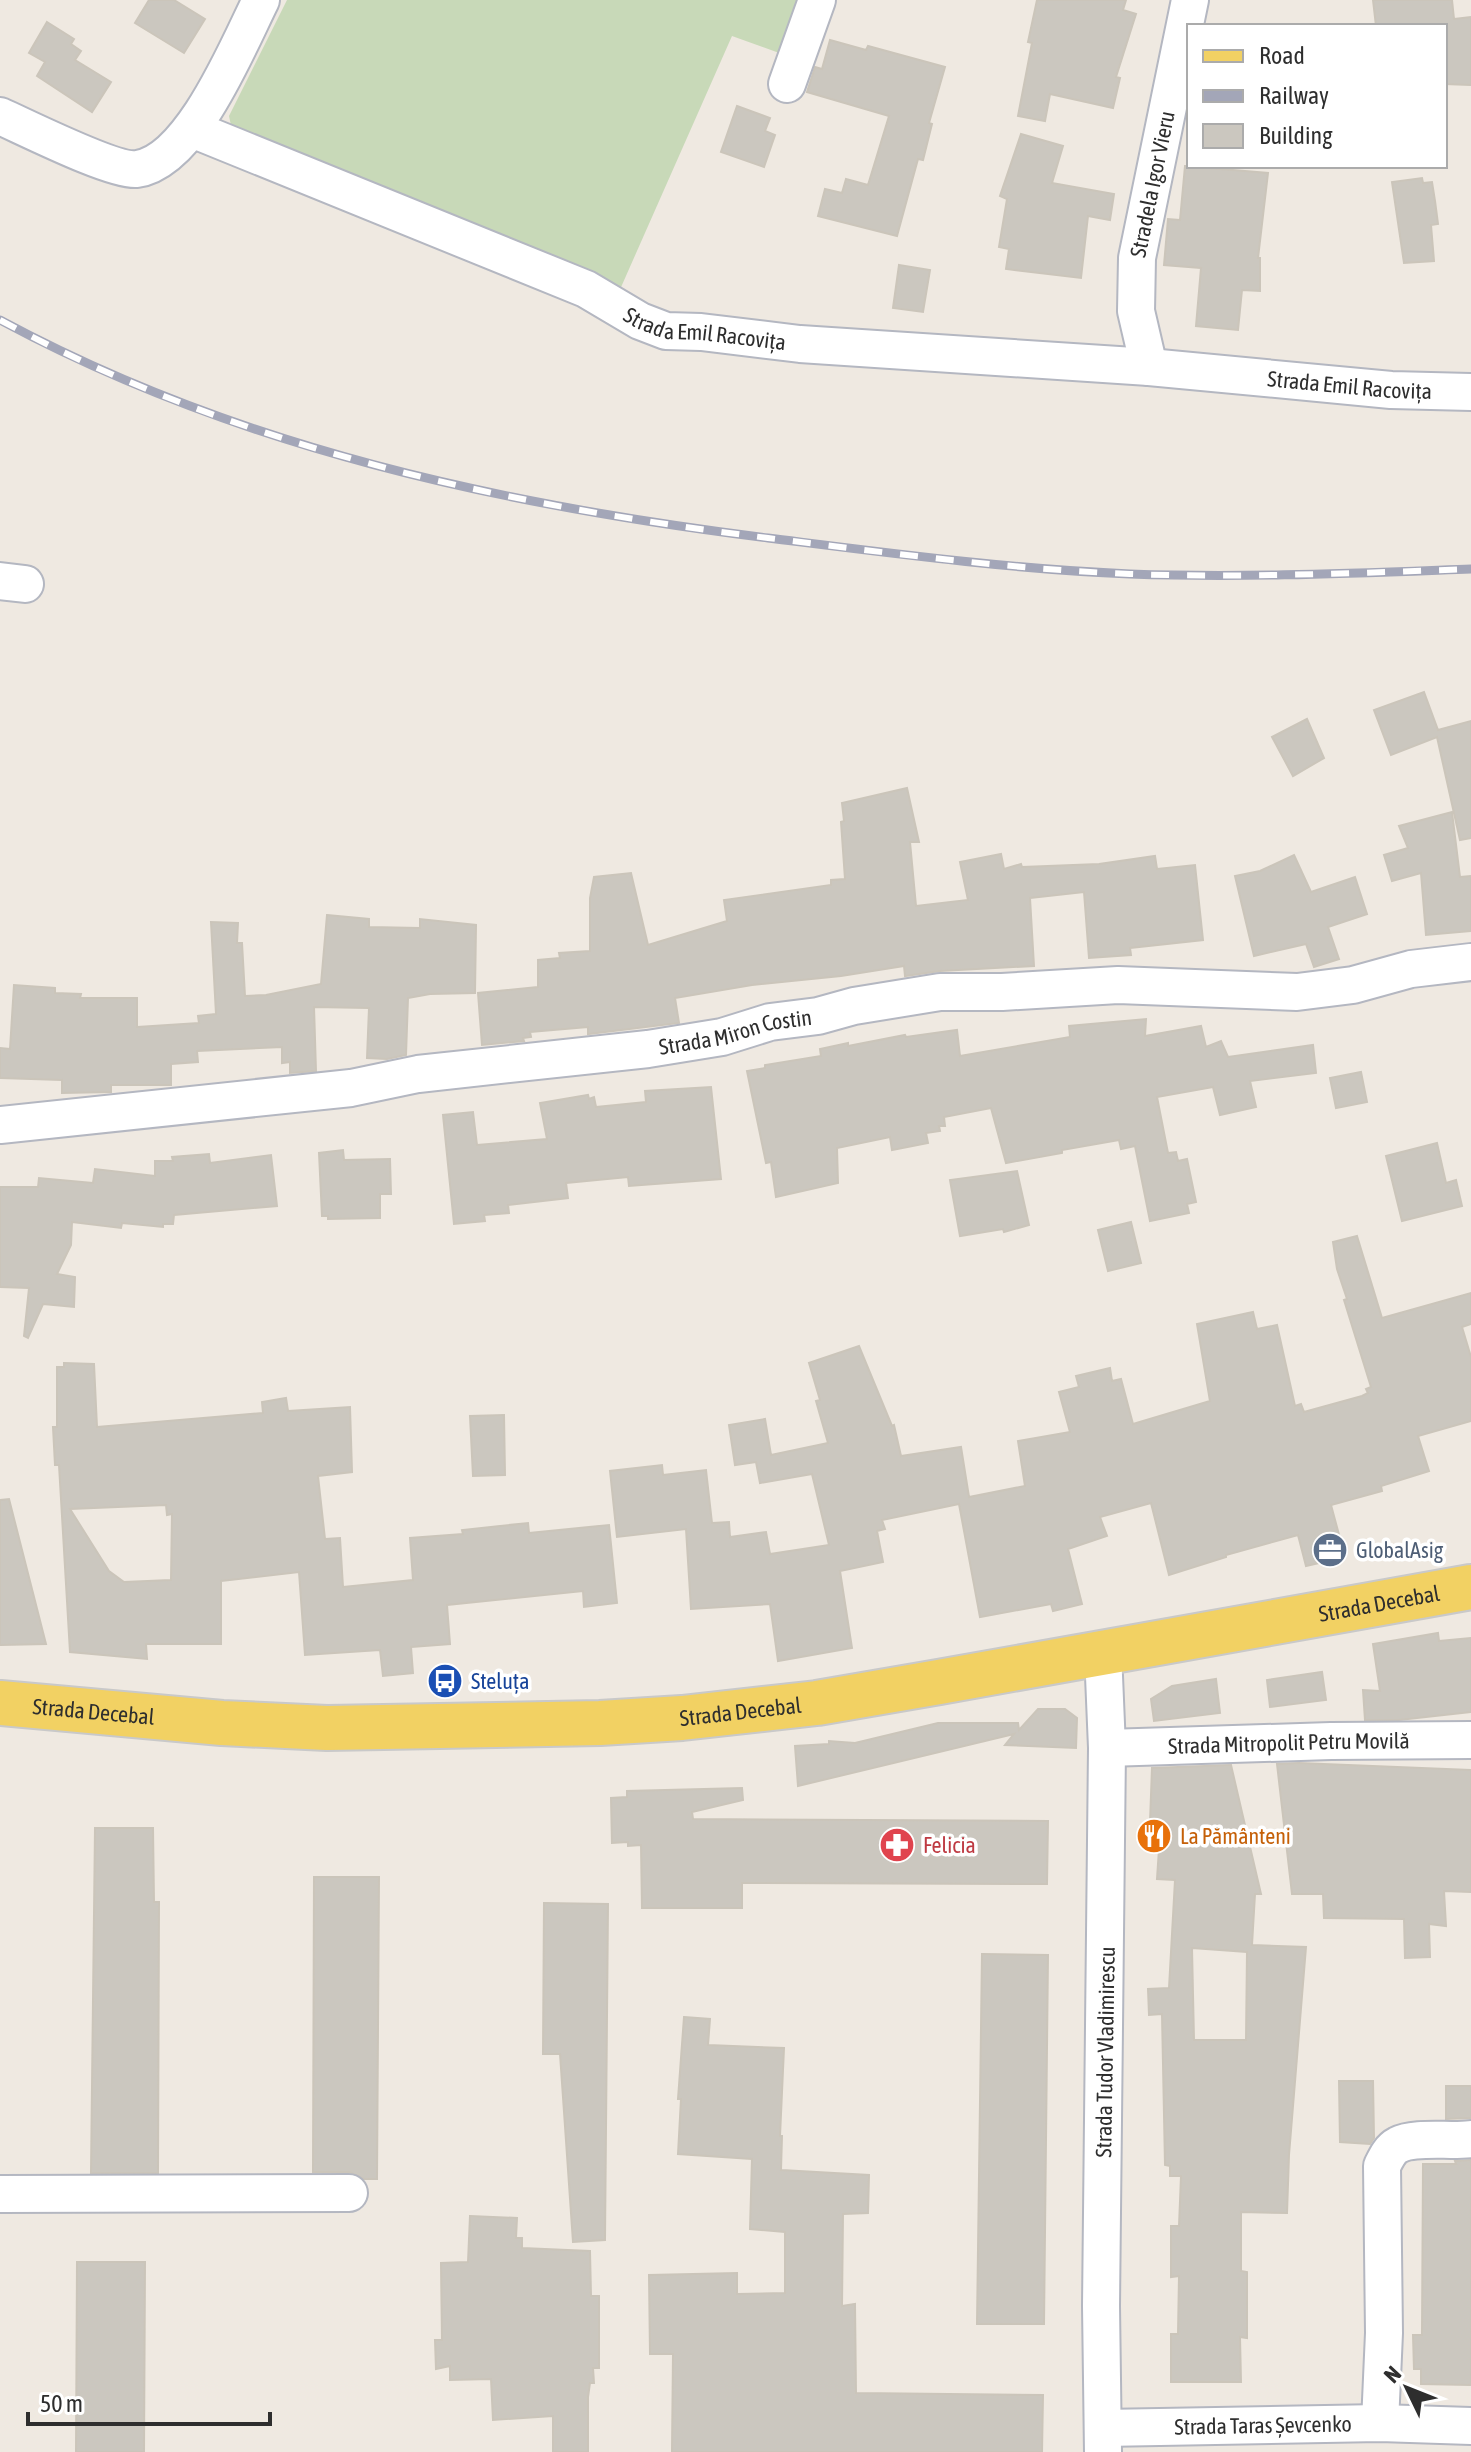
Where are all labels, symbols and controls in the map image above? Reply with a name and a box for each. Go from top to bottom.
legend [1187,24,1447,168]
text: Road [1259,42,1305,69]
text: Railway [1259,82,1329,109]
street label: Stradela Igor Vieru [1124,108,1180,260]
text: Building [1259,122,1333,149]
street label: Strada Emil Racovița [619,301,788,355]
street label: Strada Emil Racovița [1266,365,1432,404]
street label: Strada Miron Costin [657,1004,813,1060]
office icon: GlobalAsig [1311,1531,1349,1569]
place label: GlobalAsig [1356,1537,1444,1563]
street label: Strada Decebal [1317,1580,1442,1627]
bus stop icon: Steluța [426,1662,464,1700]
place label: Steluța [471,1668,529,1694]
street label: Strada Decebal [678,1692,803,1731]
street label: Strada Decebal [31,1693,156,1730]
street label: Strada Mitropolit Petru Movilă [1168,1727,1410,1759]
restaurant icon: La Pământeni [1135,1817,1173,1855]
place label: La Pământeni [1180,1823,1291,1849]
pharmacy icon: Felicia [878,1826,916,1864]
place label: Felicia [923,1832,976,1858]
street label: Strada Tudor Vladimirescu [1090,1946,1120,2158]
north arrow [1367,2348,1447,2428]
text: N [1378,2361,1406,2388]
scale bar [28,2376,270,2426]
text: 50 m [40,2390,83,2417]
street label: Strada Taras Șevcenko [1174,2411,1352,2440]

